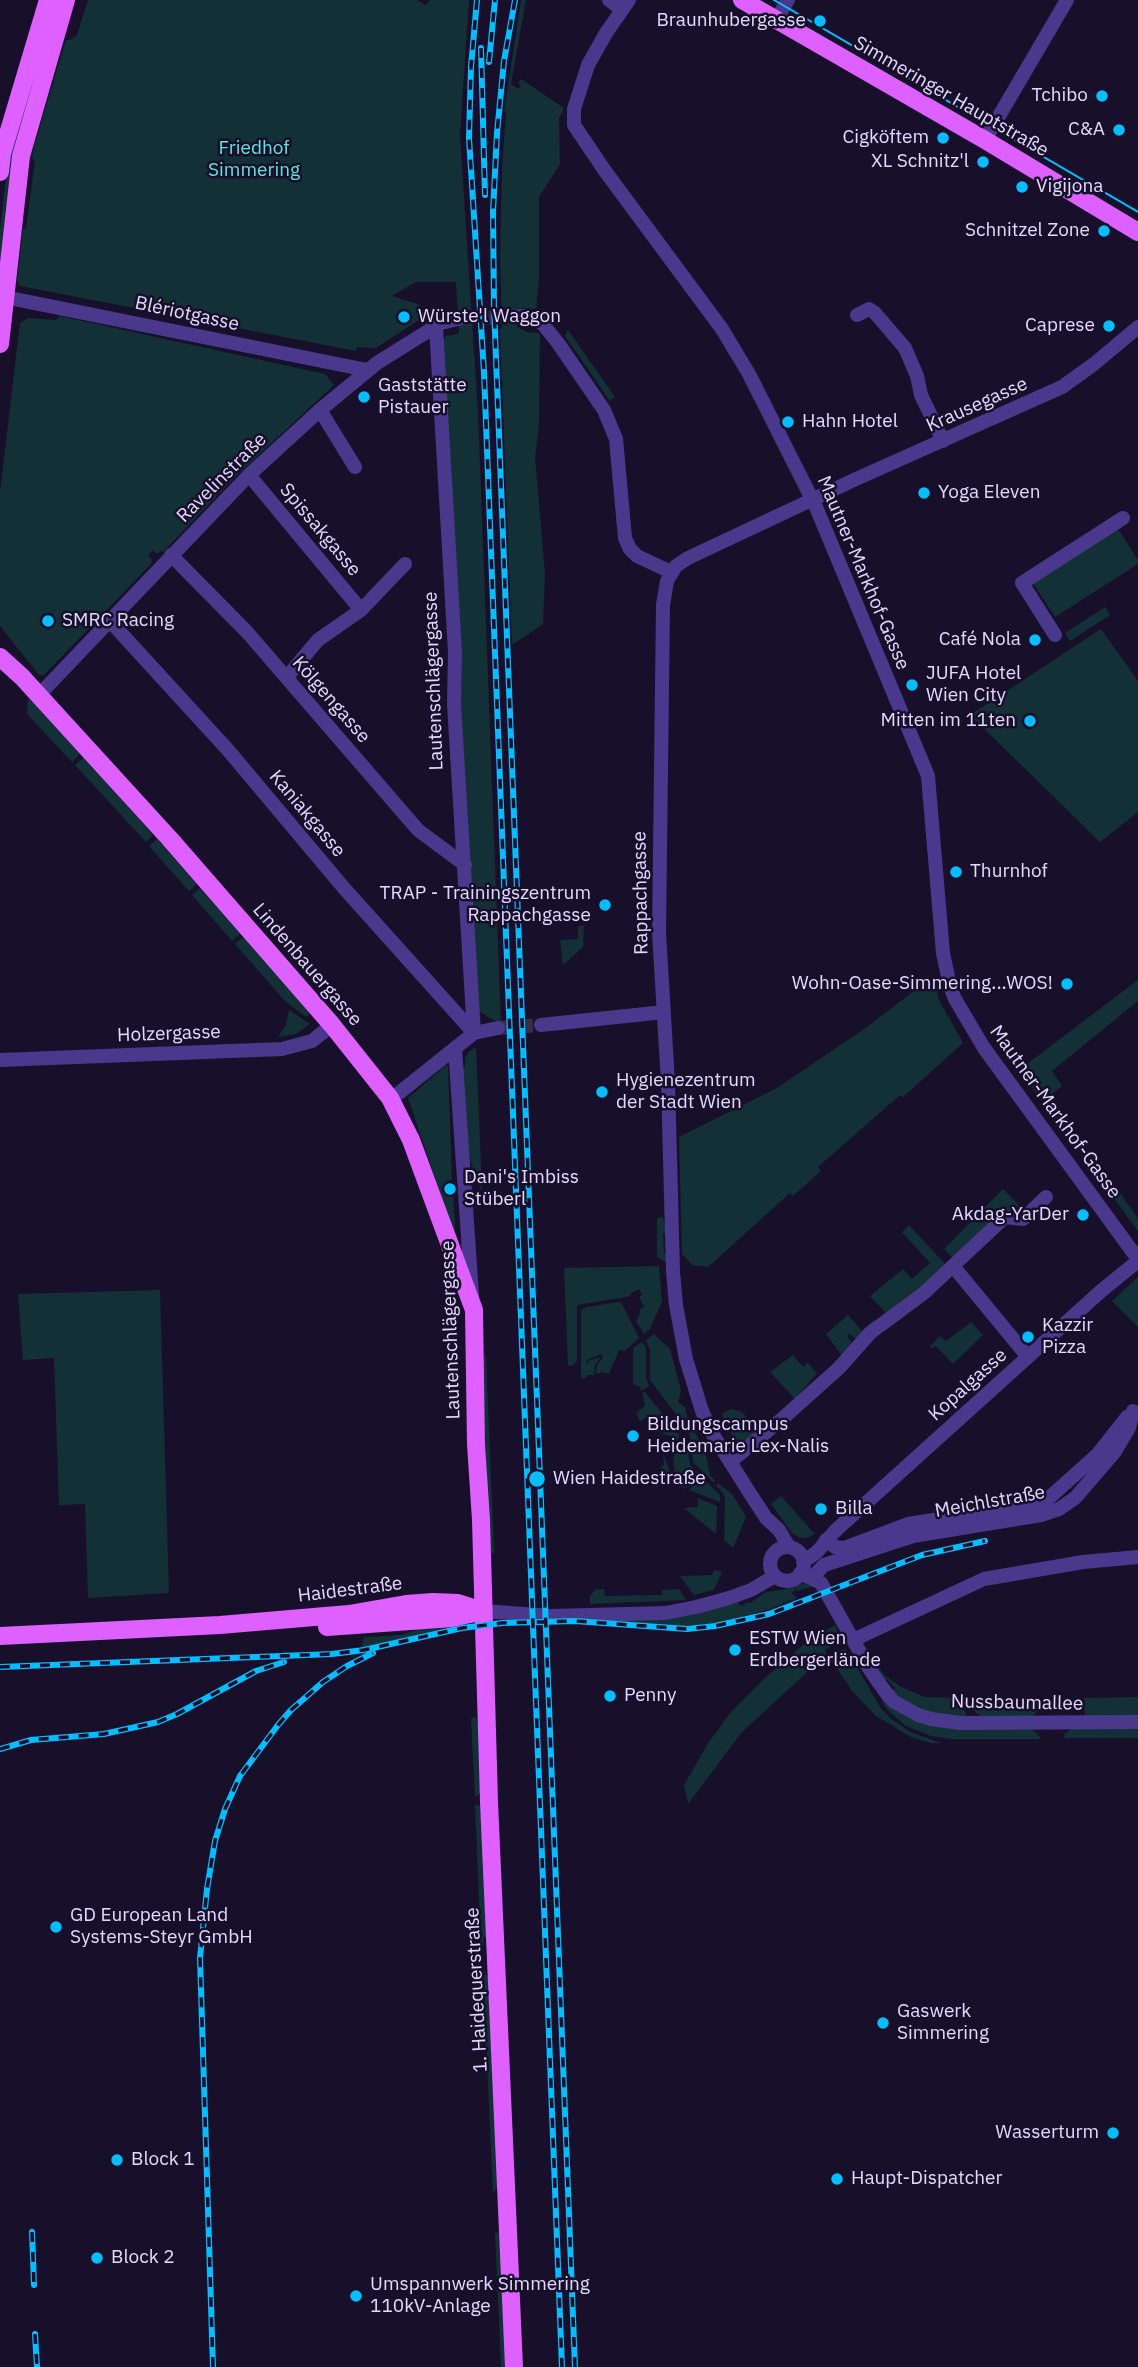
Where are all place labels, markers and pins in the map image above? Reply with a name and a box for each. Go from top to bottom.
place label: Braunhubergasse [656,10,806,32]
marker: Braunhubergasse [812,13,828,29]
place label: Tchibo [1032,85,1088,107]
marker: Tchibo [1094,88,1110,104]
place label: C&A [1068,119,1105,141]
marker: C&A [1111,122,1127,138]
place label: Cigköftem [842,127,929,149]
marker: Cigköftem [935,130,951,146]
place label: XL Schnitz'l [871,151,969,173]
marker: XL Schnitz'l [975,154,991,170]
place label: Vigijona [1036,176,1103,198]
marker: Vigijona [1014,179,1030,195]
place label: Schnitzel Zone [965,220,1090,242]
marker: Schnitzel Zone [1096,223,1112,239]
place label: Würste'l Waggon [418,306,561,328]
marker: Würste'l Waggon [396,309,412,325]
place label: Caprese [1025,315,1095,337]
marker: Caprese [1101,318,1117,334]
place label: Gaststätte Pistauer [378,375,467,419]
marker: Gaststätte Pistauer [356,389,372,405]
place label: Hahn Hotel [802,411,898,433]
marker: Hahn Hotel [780,414,796,430]
place label: Yoga Eleven [938,482,1041,504]
marker: Yoga Eleven [916,485,932,501]
place label: SMRC Racing [62,610,174,632]
marker: SMRC Racing [40,613,56,629]
place label: Café Nola [939,629,1021,651]
marker: Café Nola [1027,632,1043,648]
place label: JUFA Hotel Wien City [926,663,1021,707]
marker: JUFA Hotel Wien City [904,677,920,693]
place label: Mitten im 11ten [881,710,1016,732]
marker: Mitten im 11ten [1022,713,1038,729]
place label: Thurnhof [970,861,1048,883]
marker: Thurnhof [948,864,964,880]
place label: TRAP - Trainingszentrum Rappachgasse [380,883,591,927]
marker: TRAP - Trainingszentrum Rappachgasse [597,897,613,913]
place label: Wohn-Oase-Simmering...WOS! [792,973,1053,995]
marker: Wohn-Oase-Simmering...WOS! [1059,976,1075,992]
place label: Hygienezentrum der Stadt Wien [616,1070,756,1114]
marker: Hygienezentrum der Stadt Wien [594,1084,610,1100]
place label: Dani's Imbiss Stüberl [464,1167,579,1211]
marker: Dani's Imbiss Stüberl [442,1181,458,1197]
place label: Akdag-YarDer [952,1204,1069,1226]
marker: Akdag-YarDer [1075,1207,1091,1223]
place label: Kazzir Pizza [1042,1315,1093,1359]
marker: Kazzir Pizza [1020,1329,1036,1345]
place label: Bildungscampus Heidemarie Lex-Nalis [647,1414,829,1458]
marker: Bildungscampus Heidemarie Lex-Nalis [625,1428,641,1444]
place label: Wien Haidestraße [553,1468,706,1490]
marker: Wien Haidestraße [527,1469,547,1489]
place label: Billa [835,1498,873,1520]
marker: Billa [813,1501,829,1517]
place label: ESTW Wien Erdbergerlände [749,1628,881,1672]
marker: ESTW Wien Erdbergerlände [727,1642,743,1658]
place label: Penny [624,1685,676,1707]
marker: Penny [602,1688,618,1704]
place label: GD European Land Systems-Steyr GmbH [70,1905,253,1949]
marker: GD European Land Systems-Steyr GmbH [48,1919,64,1935]
place label: Gaswerk Simmering [897,2001,989,2045]
marker: Gaswerk Simmering [875,2015,891,2031]
place label: Wasserturm [995,2122,1099,2144]
marker: Wasserturm [1105,2125,1121,2141]
place label: Block 1 [131,2149,195,2171]
marker: Block 1 [109,2152,125,2168]
place label: Haupt-Dispatcher [851,2168,1002,2190]
marker: Haupt-Dispatcher [829,2171,845,2187]
place label: Block 2 [111,2247,175,2269]
marker: Block 2 [89,2250,105,2266]
place label: Umspannwerk Simmering 110kV-Anlage [370,2274,590,2318]
marker: Umspannwerk Simmering 110kV-Anlage [348,2288,364,2304]

